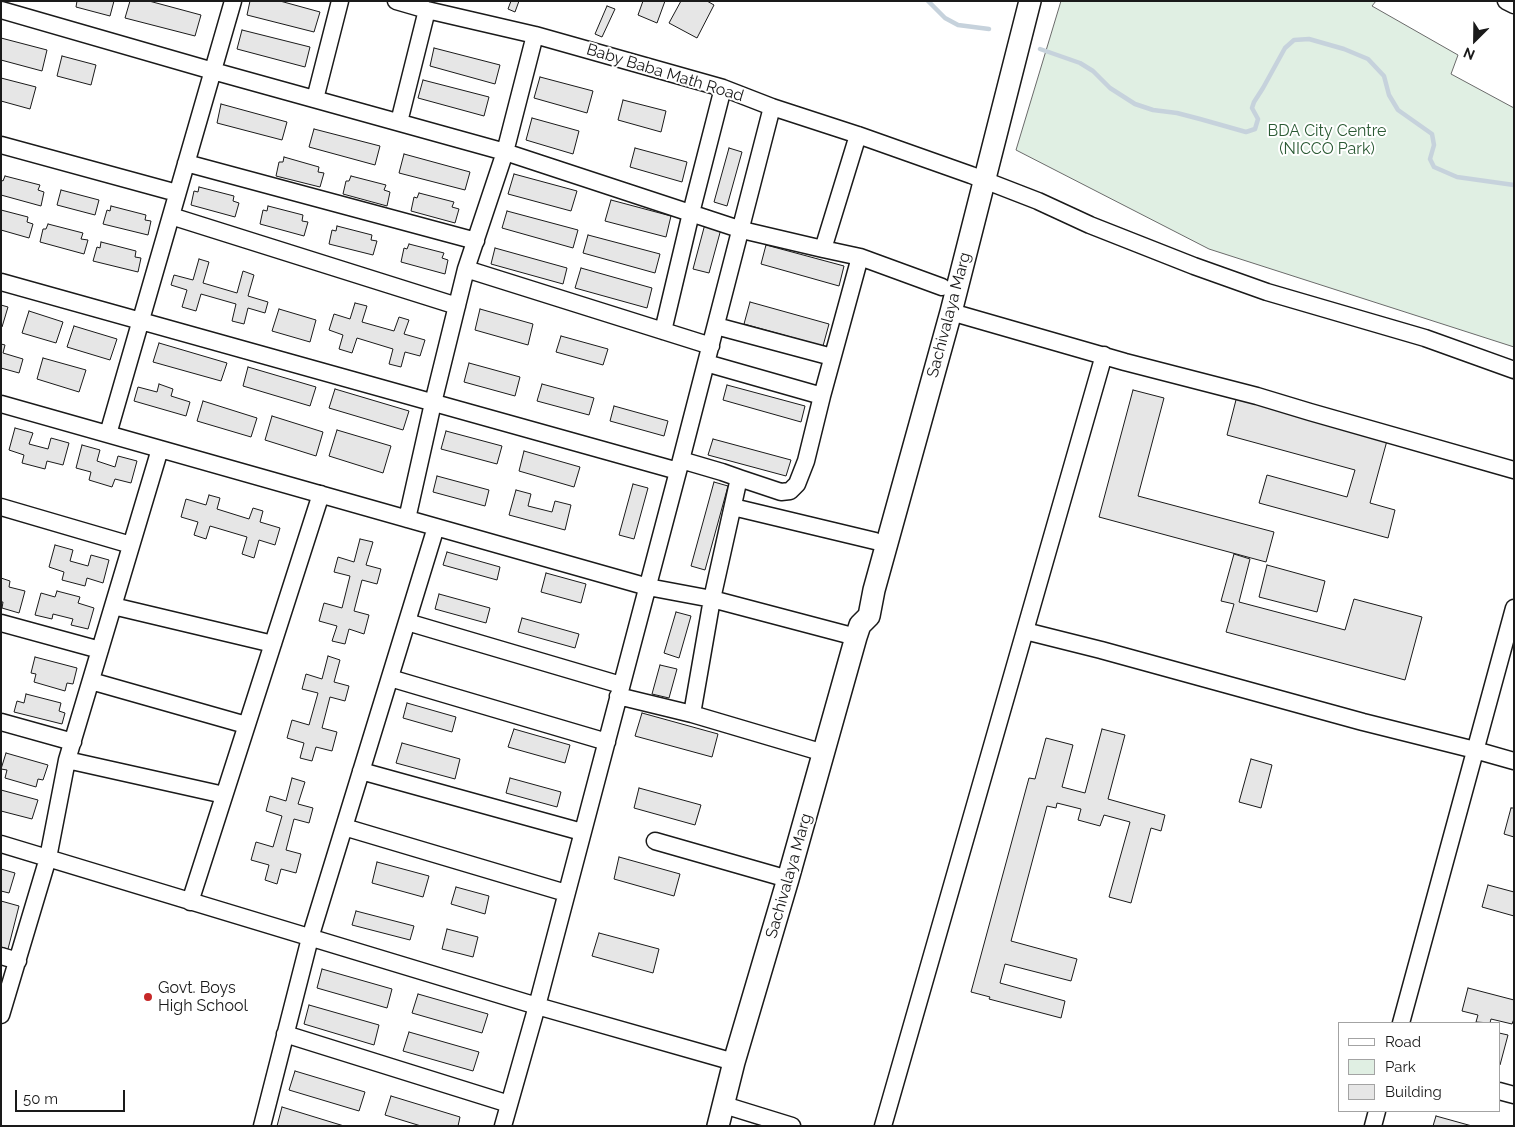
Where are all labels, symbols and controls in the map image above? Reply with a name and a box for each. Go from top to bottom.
north arrow [1450,15,1500,65]
street label: Baby Baba Math Road [584,40,746,106]
text: N [1461,44,1477,63]
park label: BDA City Centre (NICCO Park) [1268,121,1386,159]
street label: Sachivalaya Marg [923,250,975,380]
street label: Sachivalaya Marg [762,811,816,941]
place label: Govt. Boys High School [158,978,248,1016]
marker: Govt. Boys High School [142,991,154,1003]
legend [1338,1022,1500,1112]
text: Road [1385,1033,1421,1051]
text: Park [1385,1058,1416,1076]
scale bar [18,1080,128,1112]
text: Building [1385,1083,1442,1101]
text: 50 m [23,1090,58,1108]

